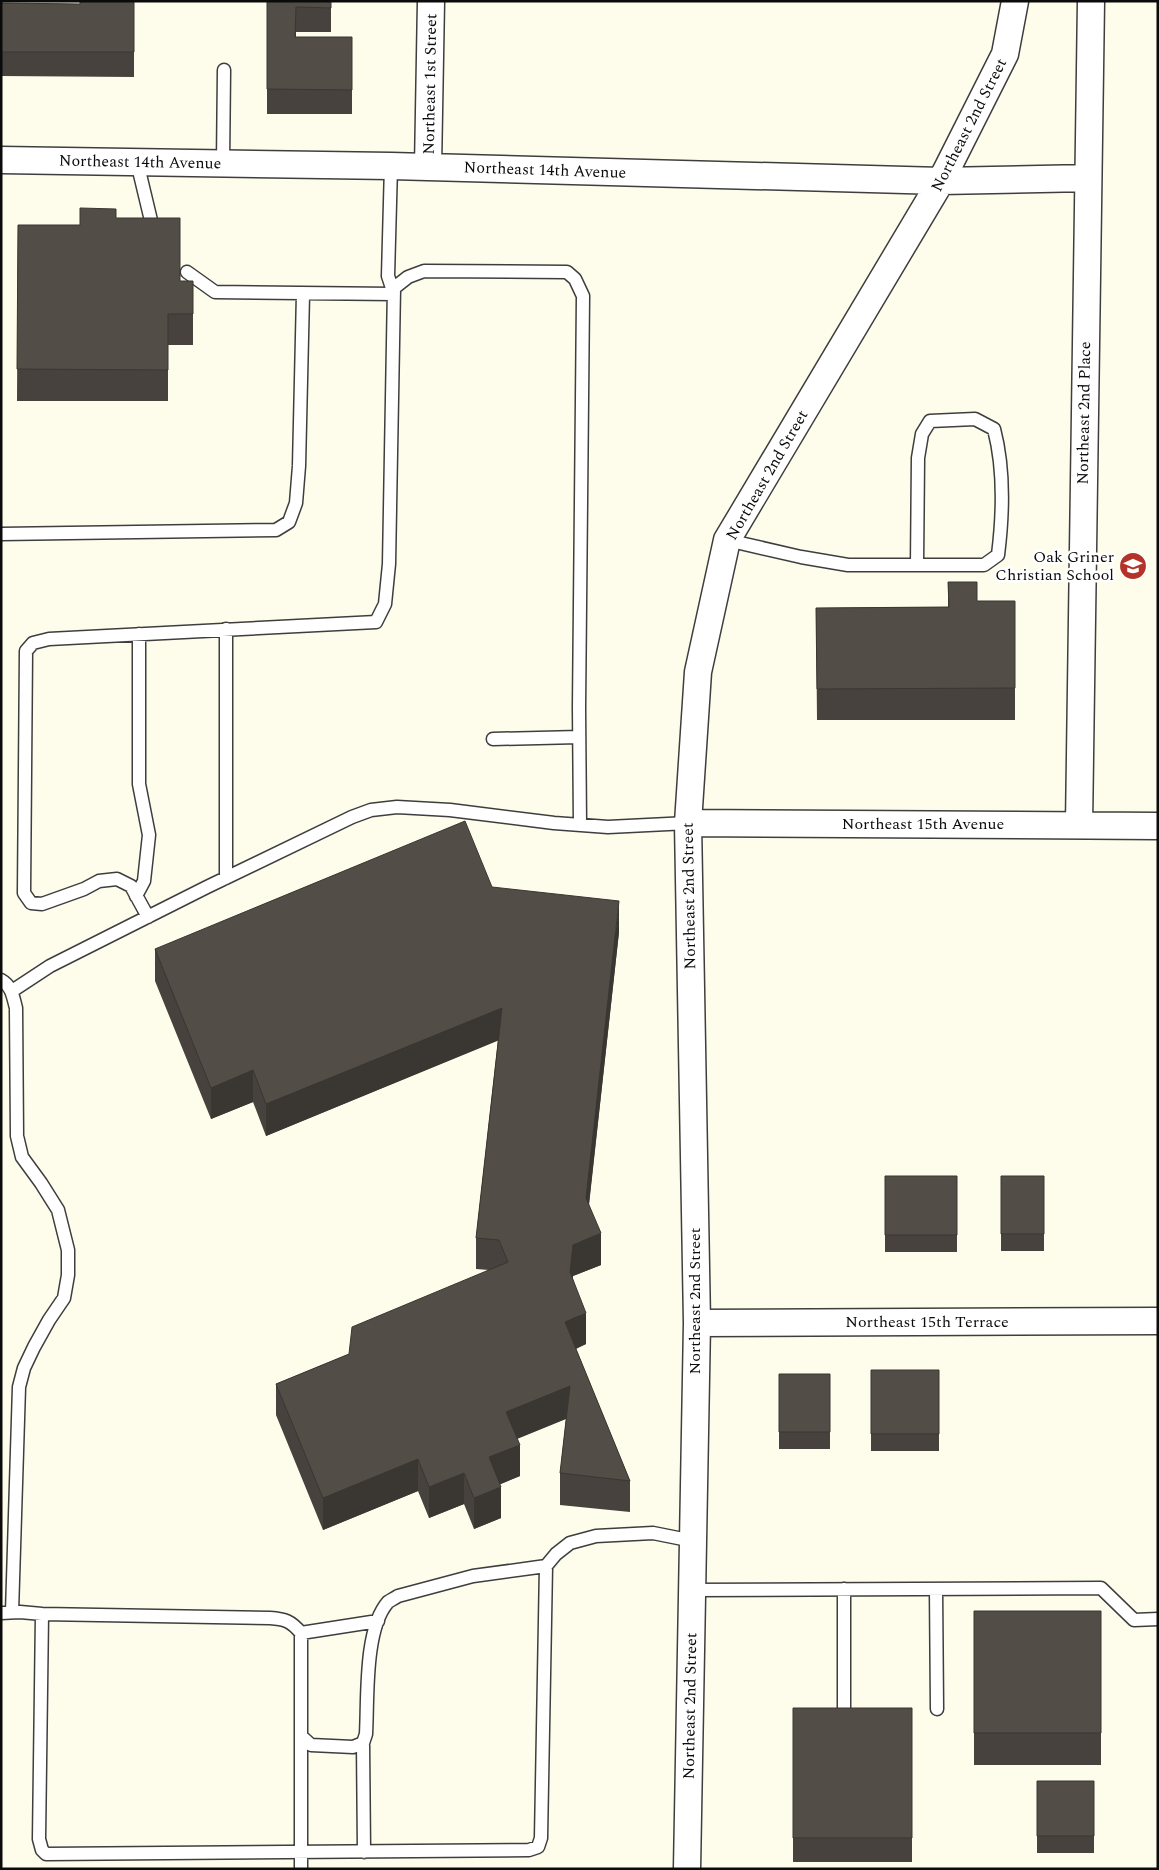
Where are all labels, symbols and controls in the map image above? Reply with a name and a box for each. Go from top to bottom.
street label: Northeast 1st Street [417,13,443,155]
street label: Northeast 2nd Street [925,54,1013,196]
street label: Northeast 14th Avenue [58,149,222,175]
street label: Northeast 14th Avenue [463,155,627,185]
street label: Northeast 2nd Place [1071,341,1097,485]
street label: Northeast 2nd Street [720,405,814,545]
place label: Oak Griner Christian School [995,545,1114,587]
school or university icon: Oak Griner Christian School [1118,551,1148,581]
street label: Northeast 15th Avenue [842,812,1004,836]
street label: Northeast 2nd Street [676,822,702,970]
street label: Northeast 2nd Street [683,1227,707,1375]
street label: Northeast 15th Terrace [845,1310,1009,1334]
street label: Northeast 2nd Street [677,1632,703,1780]

